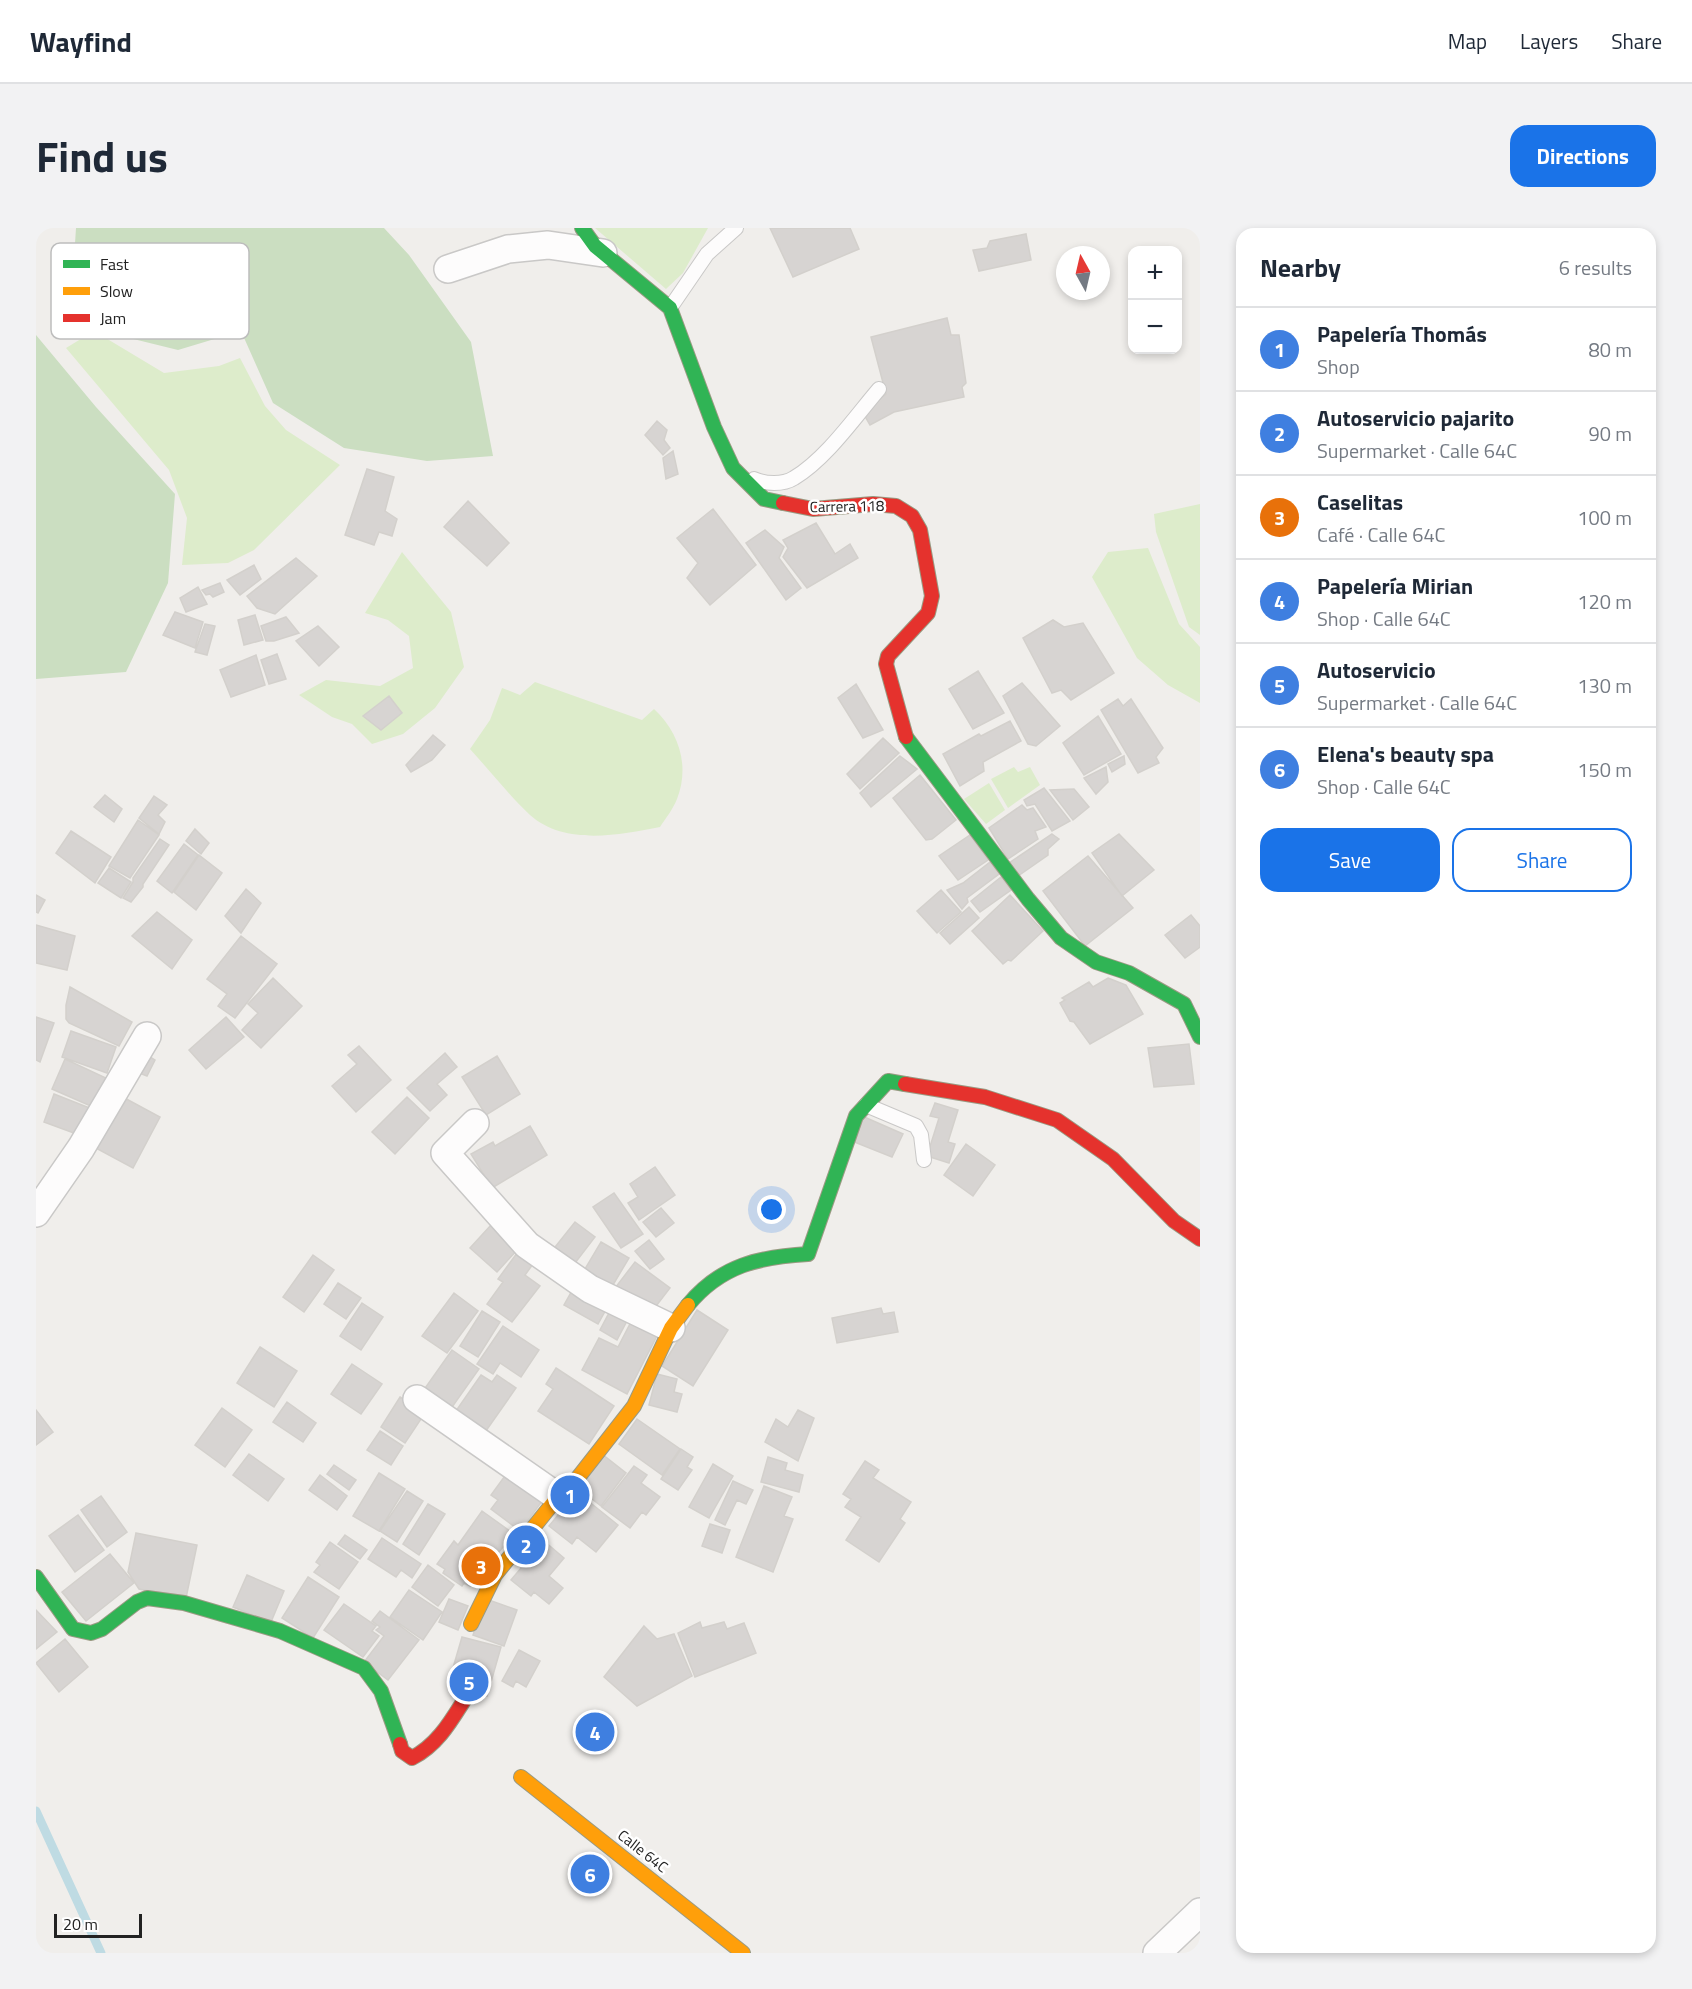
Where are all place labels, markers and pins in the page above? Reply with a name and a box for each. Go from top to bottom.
pin: 1 [550,1472,590,1518]
pin: 2 [506,1522,546,1568]
pin: 3 [462,1544,500,1588]
pin: 5 [450,1660,488,1704]
pin: 4 [576,1710,614,1754]
pin: 6 [570,1852,610,1896]

